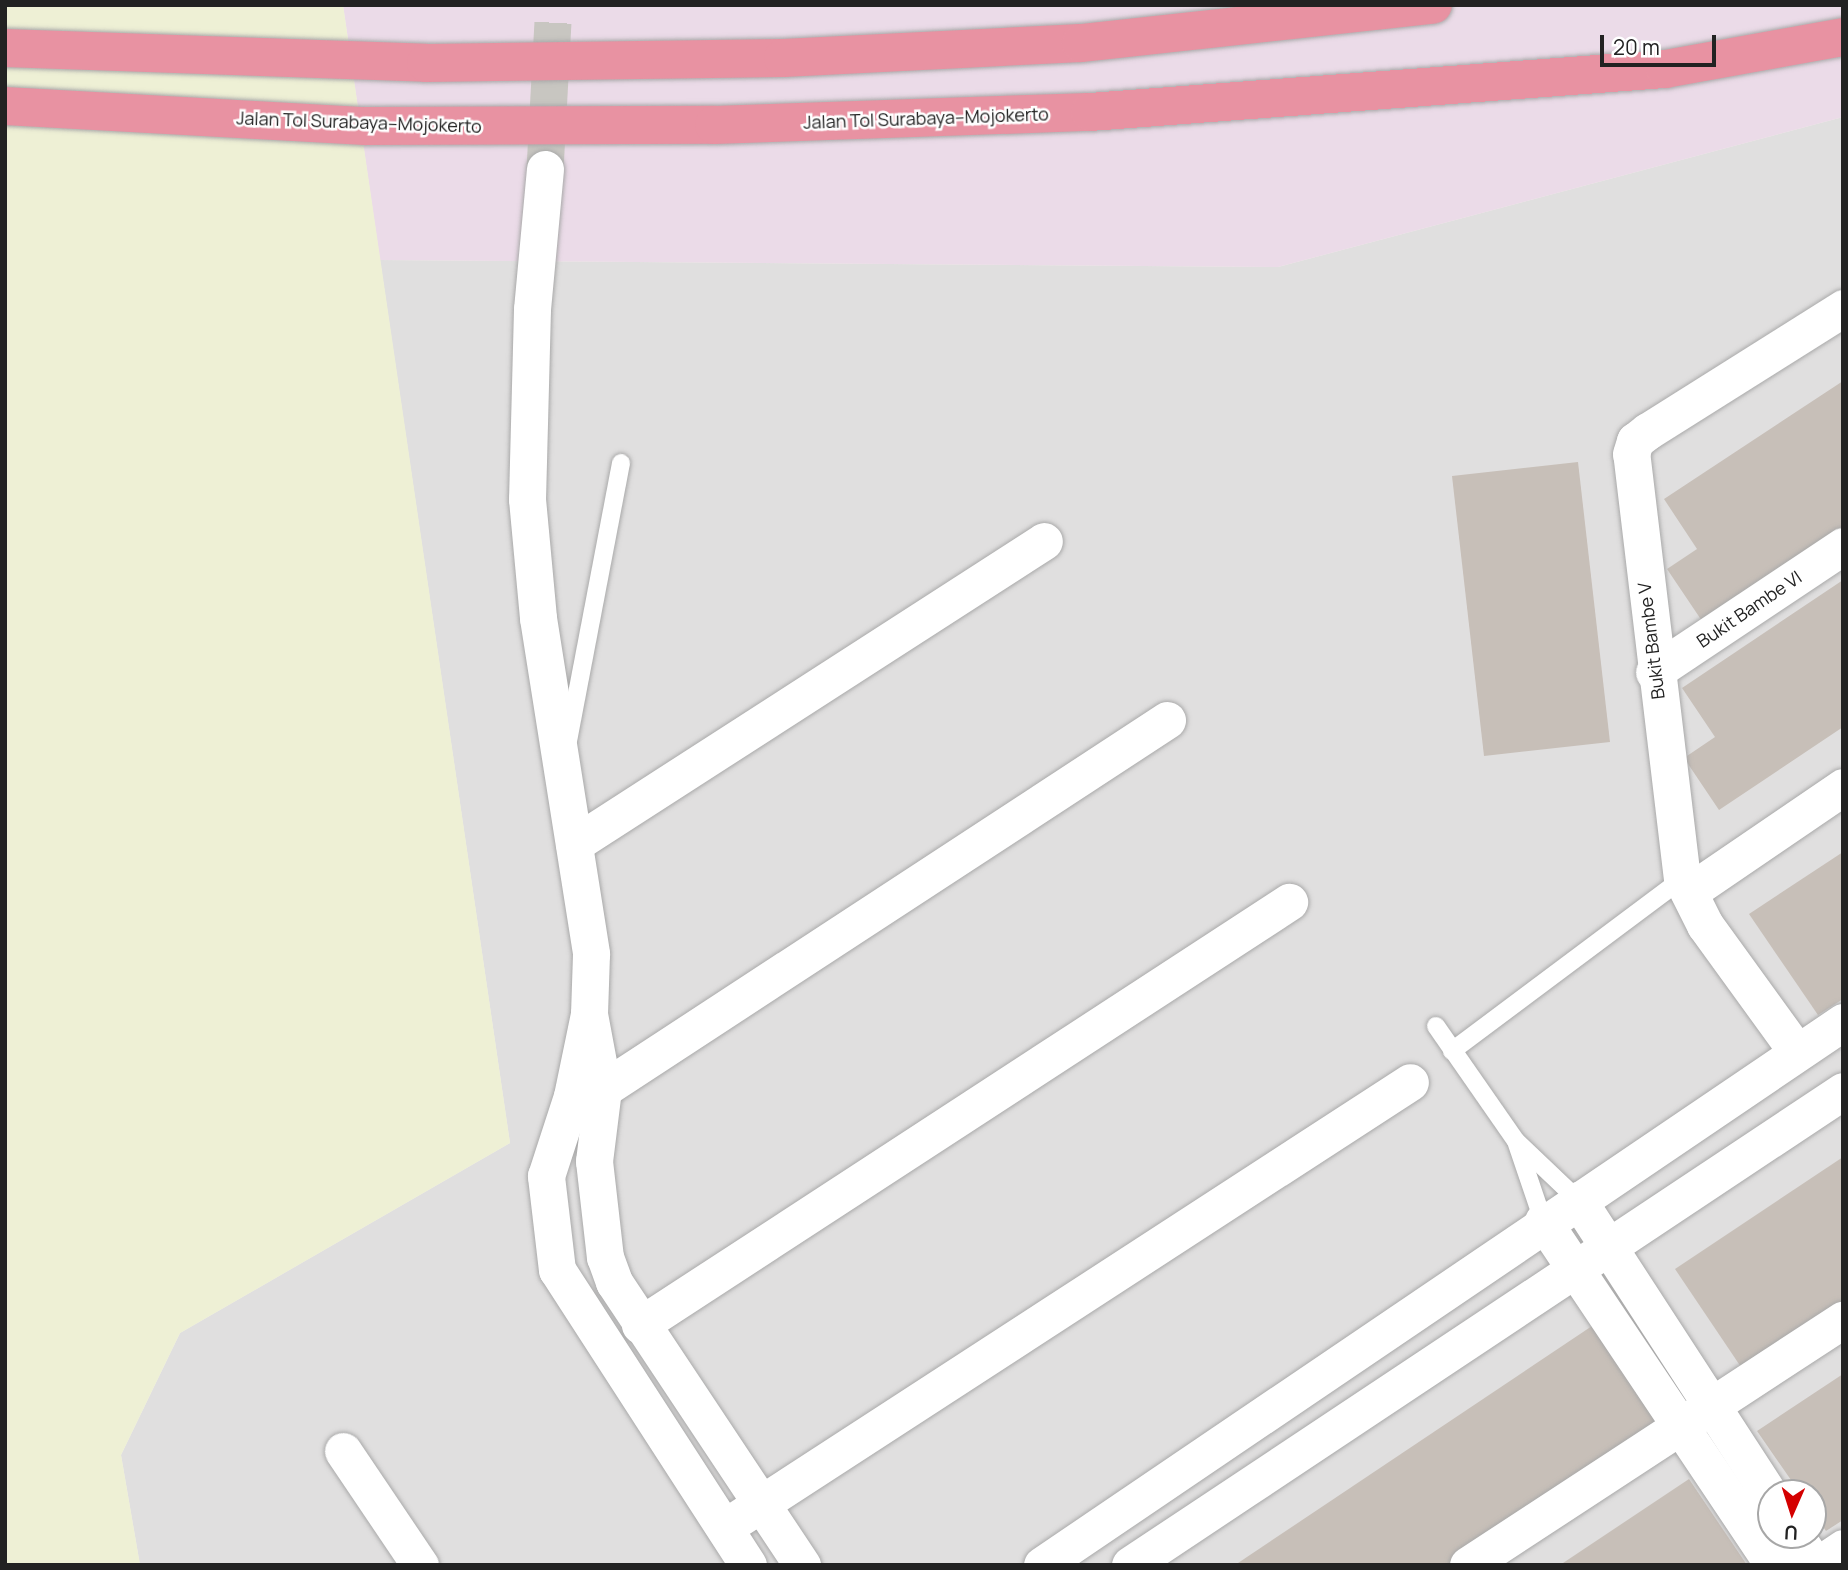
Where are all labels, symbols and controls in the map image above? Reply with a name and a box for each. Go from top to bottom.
scale bar [1603,21,1718,65]
text: 20 m [1613,33,1660,61]
street label: Jalan Tol Surabaya–Mojokerto [803,103,1049,133]
street label: Jalan Tol Surabaya–Mojokerto [236,107,482,137]
street label: Bukit Bambe VI [1692,566,1806,652]
street label: Bukit Bambe V [1633,581,1669,701]
north arrow [1757,1479,1827,1549]
text: U [1783,1520,1799,1546]

